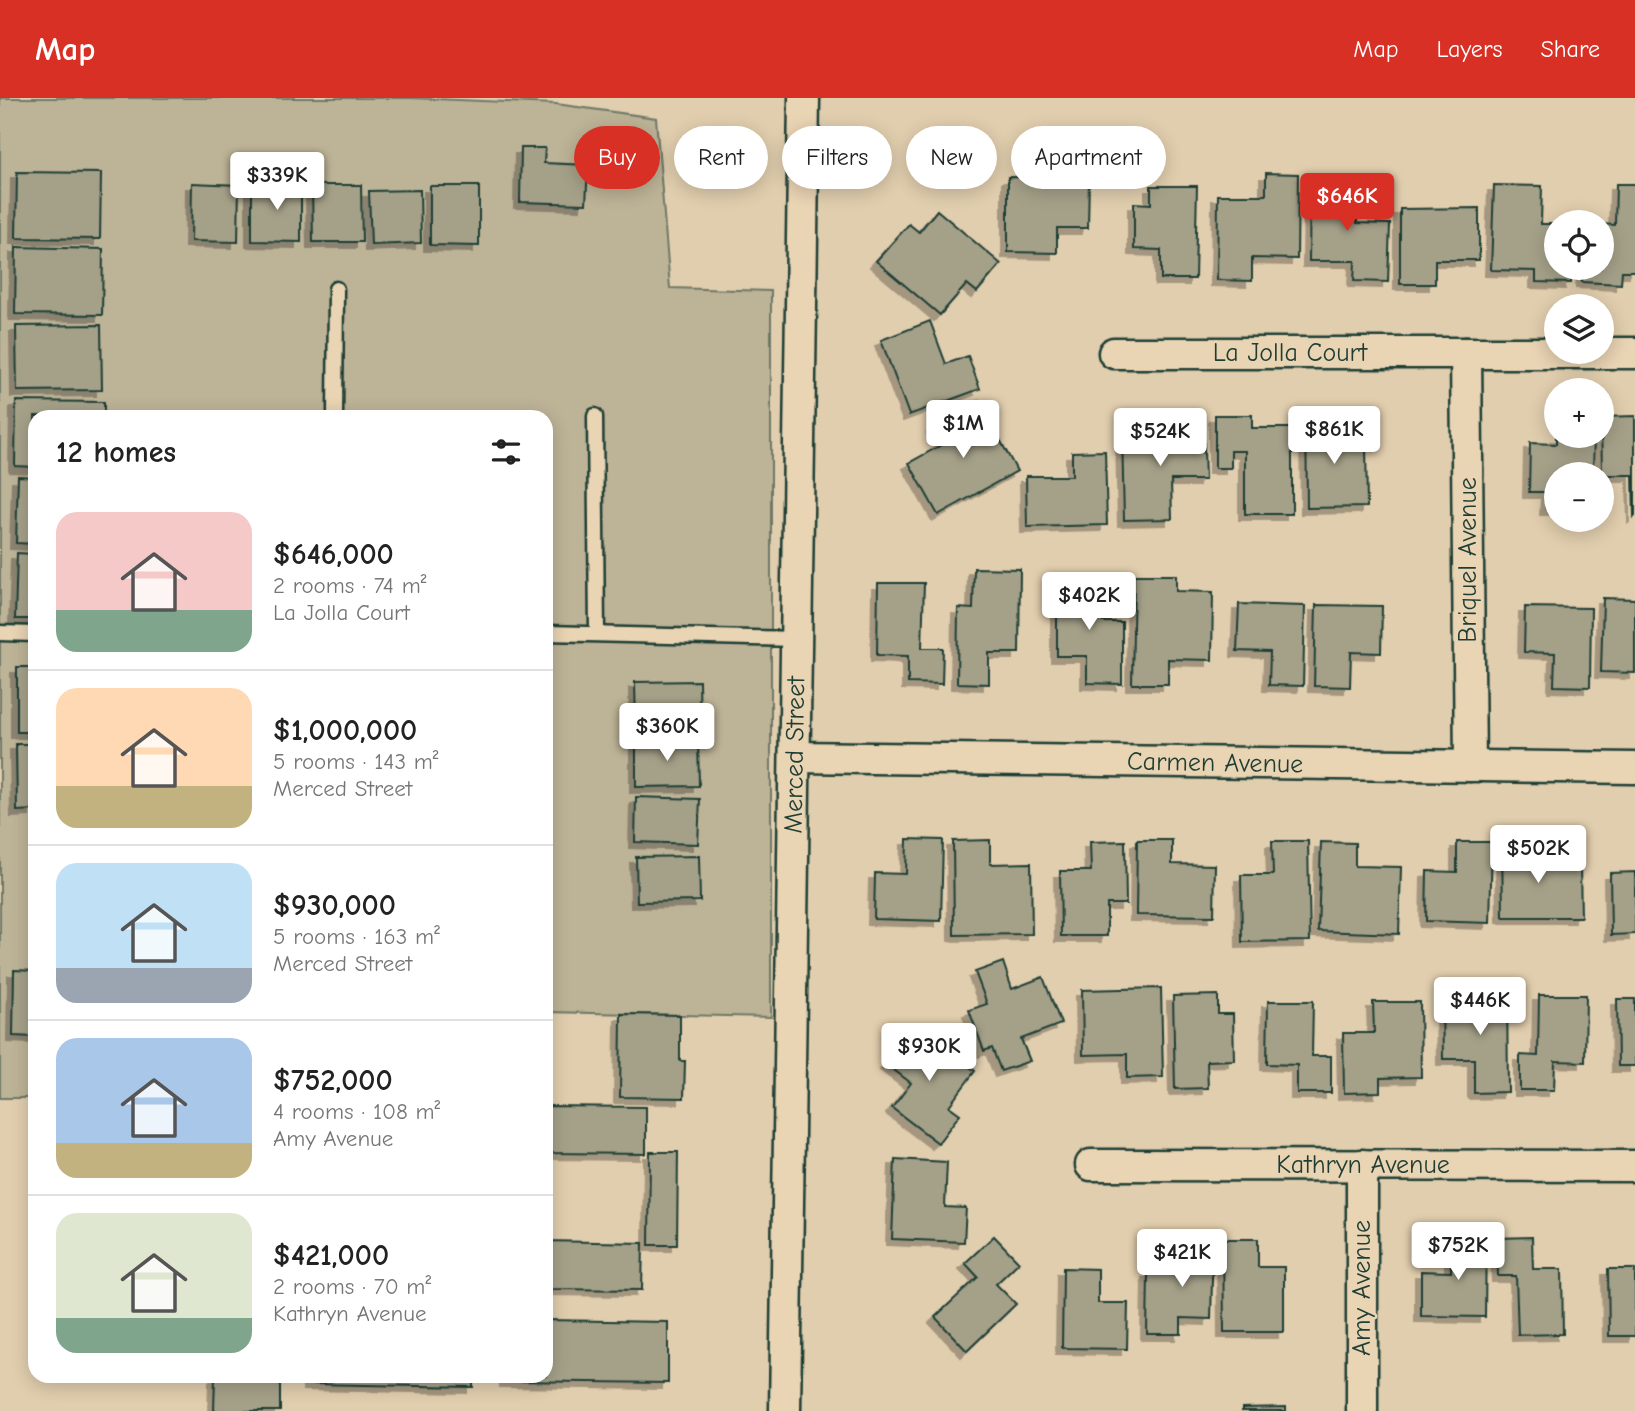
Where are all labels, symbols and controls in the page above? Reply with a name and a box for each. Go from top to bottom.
text: Map [35,30,96,68]
text: Map [1353,35,1399,63]
text: Layers [1437,35,1502,63]
text: Share [1540,35,1600,63]
chip: Buy [574,126,660,189]
chip: Rent [674,126,768,189]
chip: Filters [782,126,892,189]
chip: New [906,126,997,189]
chip: Apartment [1011,126,1166,189]
pin: $339K [228,152,326,212]
text: $339K [246,161,308,188]
pin: $646K [1298,174,1396,233]
text: $646K [1316,182,1378,209]
map controls [1544,210,1614,532]
button: locate [1544,210,1614,280]
button: layers [1544,294,1614,364]
street label: La Jolla Court [1213,338,1369,368]
button: + [1544,378,1614,448]
pin: $1M [929,400,997,460]
pin: $861K [1285,406,1383,466]
pin: $524K [1111,408,1209,468]
text: $1M [942,409,984,436]
text: $861K [1304,415,1364,442]
text: $524K [1130,417,1190,444]
icon: filters [487,433,525,471]
text: 12 homes [56,435,176,470]
button: − [1544,462,1614,532]
street label: Briquel Avenue [1453,477,1483,643]
text: $646,000 [273,537,394,572]
icon: home [112,540,196,624]
text: 2 rooms · 74 m² [273,572,426,599]
pin: $402K [1040,573,1138,632]
text: $402K [1058,581,1120,608]
text: La Jolla Court [273,599,410,626]
street label: Merced Street [779,674,811,834]
pin: $360K [618,704,716,763]
text: $360K [635,712,699,739]
text: $1,000,000 [273,713,417,748]
icon: home [112,716,196,800]
street label: Carmen Avenue [1127,746,1303,780]
text: 5 rooms · 143 m² [273,748,439,775]
text: Merced Street [273,775,412,802]
pin: $502K [1489,826,1587,885]
text: $502K [1506,834,1570,861]
text: $930,000 [273,888,396,923]
icon: home [112,891,196,975]
text: 5 rooms · 163 m² [273,923,440,950]
text: Merced Street [273,950,412,977]
pin: $446K [1431,978,1529,1037]
text: $446K [1450,986,1510,1013]
pin: $930K [880,1024,978,1083]
text: $930K [897,1032,961,1059]
text: $752,000 [273,1063,393,1098]
icon: home [112,1066,196,1150]
text: 4 rooms · 108 m² [273,1098,440,1125]
text: Amy Avenue [273,1125,393,1152]
street label: Kathryn Avenue [1276,1150,1450,1180]
street label: Amy Avenue [1347,1220,1377,1356]
pin: $752K [1409,1222,1507,1282]
pin: $421K [1133,1230,1231,1289]
text: $752K [1428,1231,1488,1258]
text: $421,000 [273,1238,389,1273]
text: $421K [1153,1238,1211,1265]
icon: home [112,1241,196,1325]
text: 2 rooms · 70 m² [273,1273,431,1300]
text: Kathryn Avenue [273,1300,427,1327]

